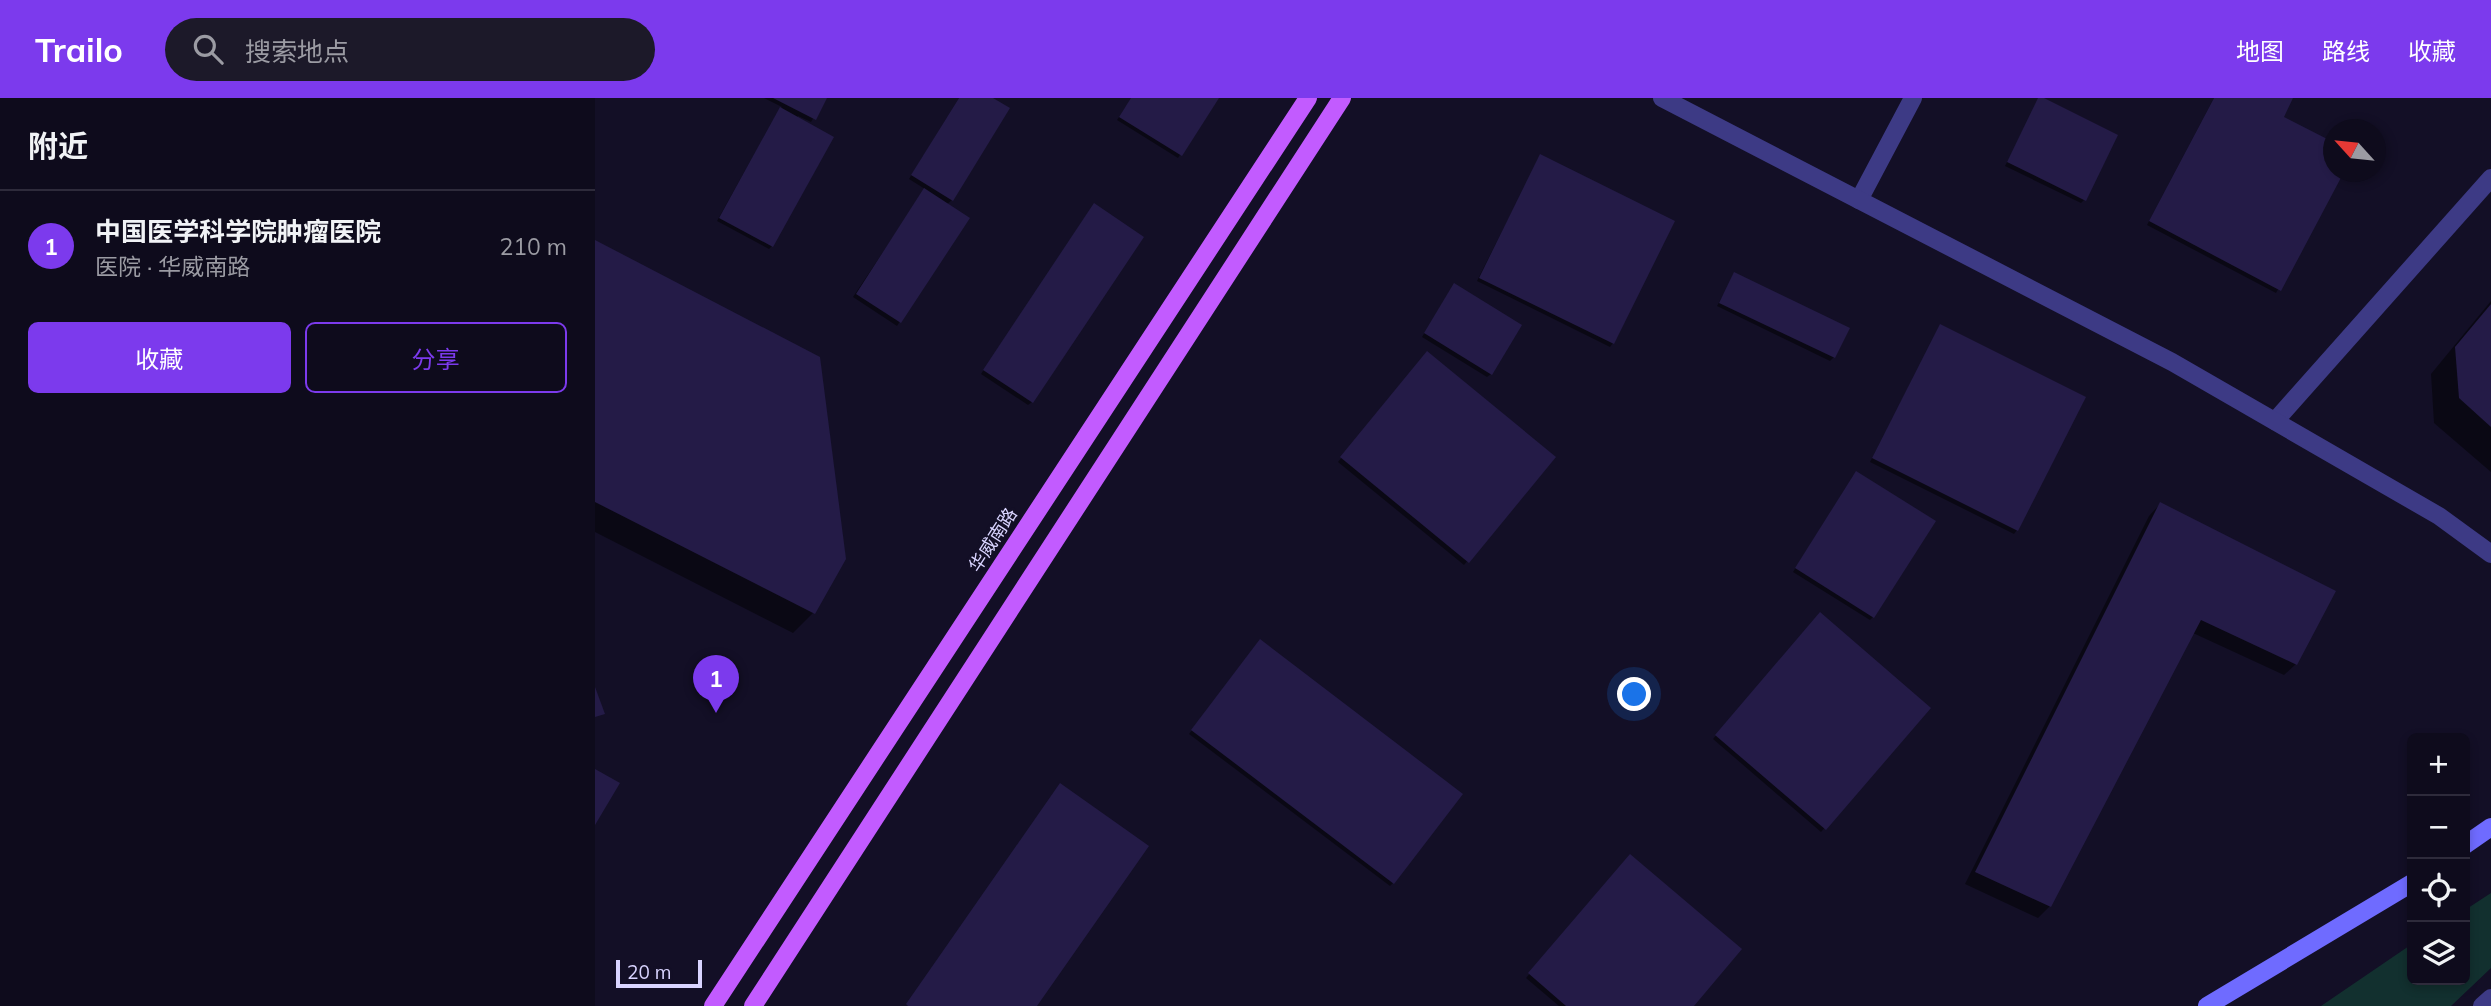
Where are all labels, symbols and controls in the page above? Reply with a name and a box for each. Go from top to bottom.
search box [165,18,655,81]
text: Trailo [35,29,123,70]
icon: search [189,30,227,68]
text: 搜索地点 [245,35,349,68]
text: 地图 [2236,36,2284,66]
text: 路线 [2322,36,2370,66]
text: 收藏 [2408,36,2456,66]
north arrow [2323,119,2386,182]
text: 附近 [28,127,88,165]
text: 中国医学科学院肿瘤医院 [95,215,381,248]
text: 1 [44,232,58,261]
text: 210 m [499,232,567,261]
text: 医院 · 华威南路 [95,252,250,281]
button: 收藏 [28,322,291,393]
button: 分享 [305,322,567,393]
street label: 华威南路 [963,503,1022,576]
pin: 1 [693,655,739,713]
your location [1617,677,1651,711]
map controls [2407,733,2470,985]
button: + [2407,733,2470,796]
button: − [2407,796,2470,859]
button: locate [2407,859,2470,922]
button: layers [2407,922,2470,985]
scale bar [616,957,702,989]
text: 20 m [627,960,671,984]

